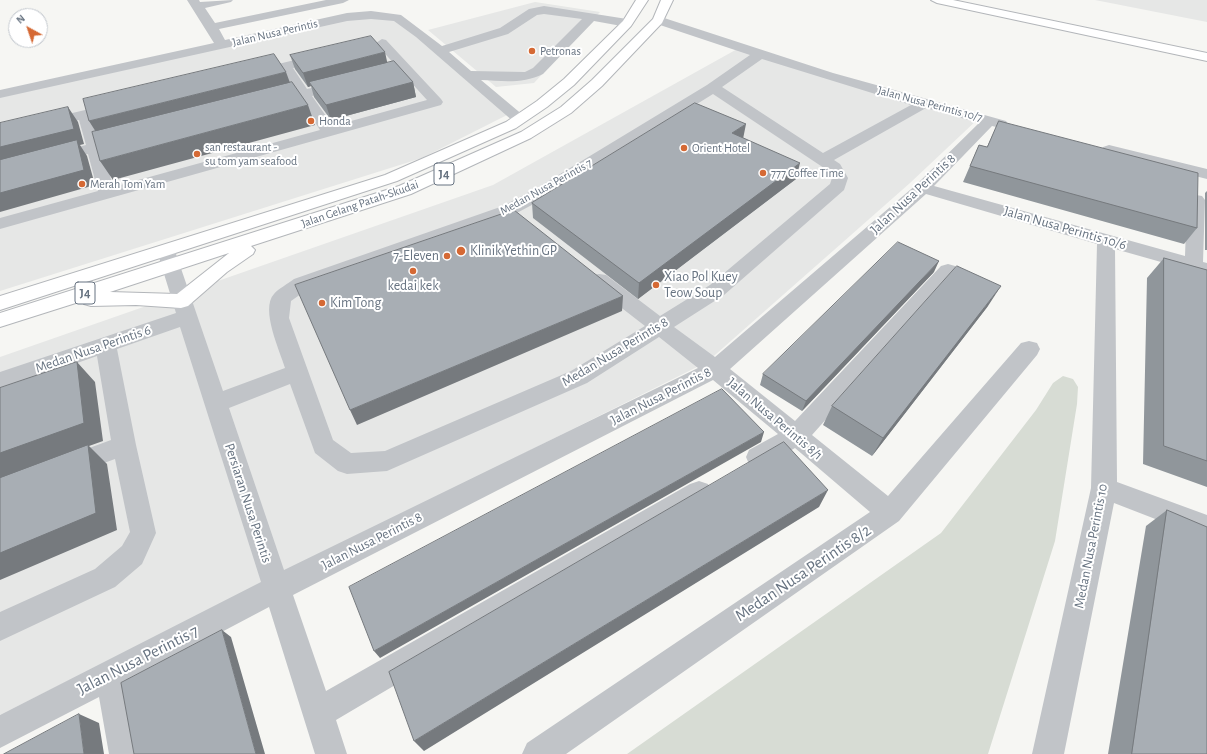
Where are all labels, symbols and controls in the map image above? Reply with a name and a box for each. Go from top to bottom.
north arrow [8,8,48,48]
text: N [14,13,27,26]
street label: Jalan Nusa Perintis [231,16,319,50]
place label: Petronas [540,44,581,58]
marker: Petronas [527,46,537,56]
street label: Jalan Nusa Perintis 10/7 [876,83,984,125]
place label: Honda [319,114,351,128]
marker: Honda [306,116,316,126]
place label: san restaurant - su tom yam seafood [205,140,297,168]
place label: Orient Hotel [692,141,750,155]
marker: Orient Hotel [679,143,689,153]
marker: san restaurant - su tom yam seafood [192,149,202,159]
street label: Jalan Nusa Perintis 8 [867,150,959,238]
street label: Medan Nusa Perintis 7 [497,156,595,218]
road number: J4 [434,163,454,185]
place label: 777 Coffee Time [771,166,844,180]
marker: 777 Coffee Time [758,168,768,178]
place label: Merah Tom Yam [90,177,165,191]
street label: Jalan Gelang Patah-Skudai [299,177,421,231]
marker: Merah Tom Yam [77,179,87,189]
street label: Jalan Nusa Perintis 10/6 [1002,202,1128,254]
place label: Klinik Yethin GP [470,243,557,259]
marker: Klinik Yethin GP [455,245,467,257]
place label: 7-Eleven [393,248,439,264]
marker: 7-Eleven [442,251,452,261]
marker: kedai kek [408,266,418,276]
place label: Xiao Pol Kuey Teow Soup [664,269,738,302]
place label: kedai kek [387,278,439,294]
marker: Xiao Pol Kuey Teow Soup [651,280,661,290]
road number: J4 [75,282,95,304]
place label: Kim Tong [330,295,381,311]
marker: Kim Tong [317,298,327,308]
street label: Medan Nusa Perintis 8 [559,314,671,390]
street label: Medan Nusa Perintis 6 [33,321,153,377]
street label: Jalan Nusa Perintis 8 [608,363,714,429]
street label: Jalan Nusa Perintis 8/1 [724,374,826,464]
street label: Persiaran Nusa Perintis [221,441,275,565]
street label: Medan Nusa Perintis 10 [1071,482,1111,610]
street label: Jalan Nusa Perintis 8 [319,508,425,574]
street label: Medan Nusa Perintis 8/2 [731,520,875,626]
street label: Jalan Nusa Perintis 7 [74,621,202,699]

